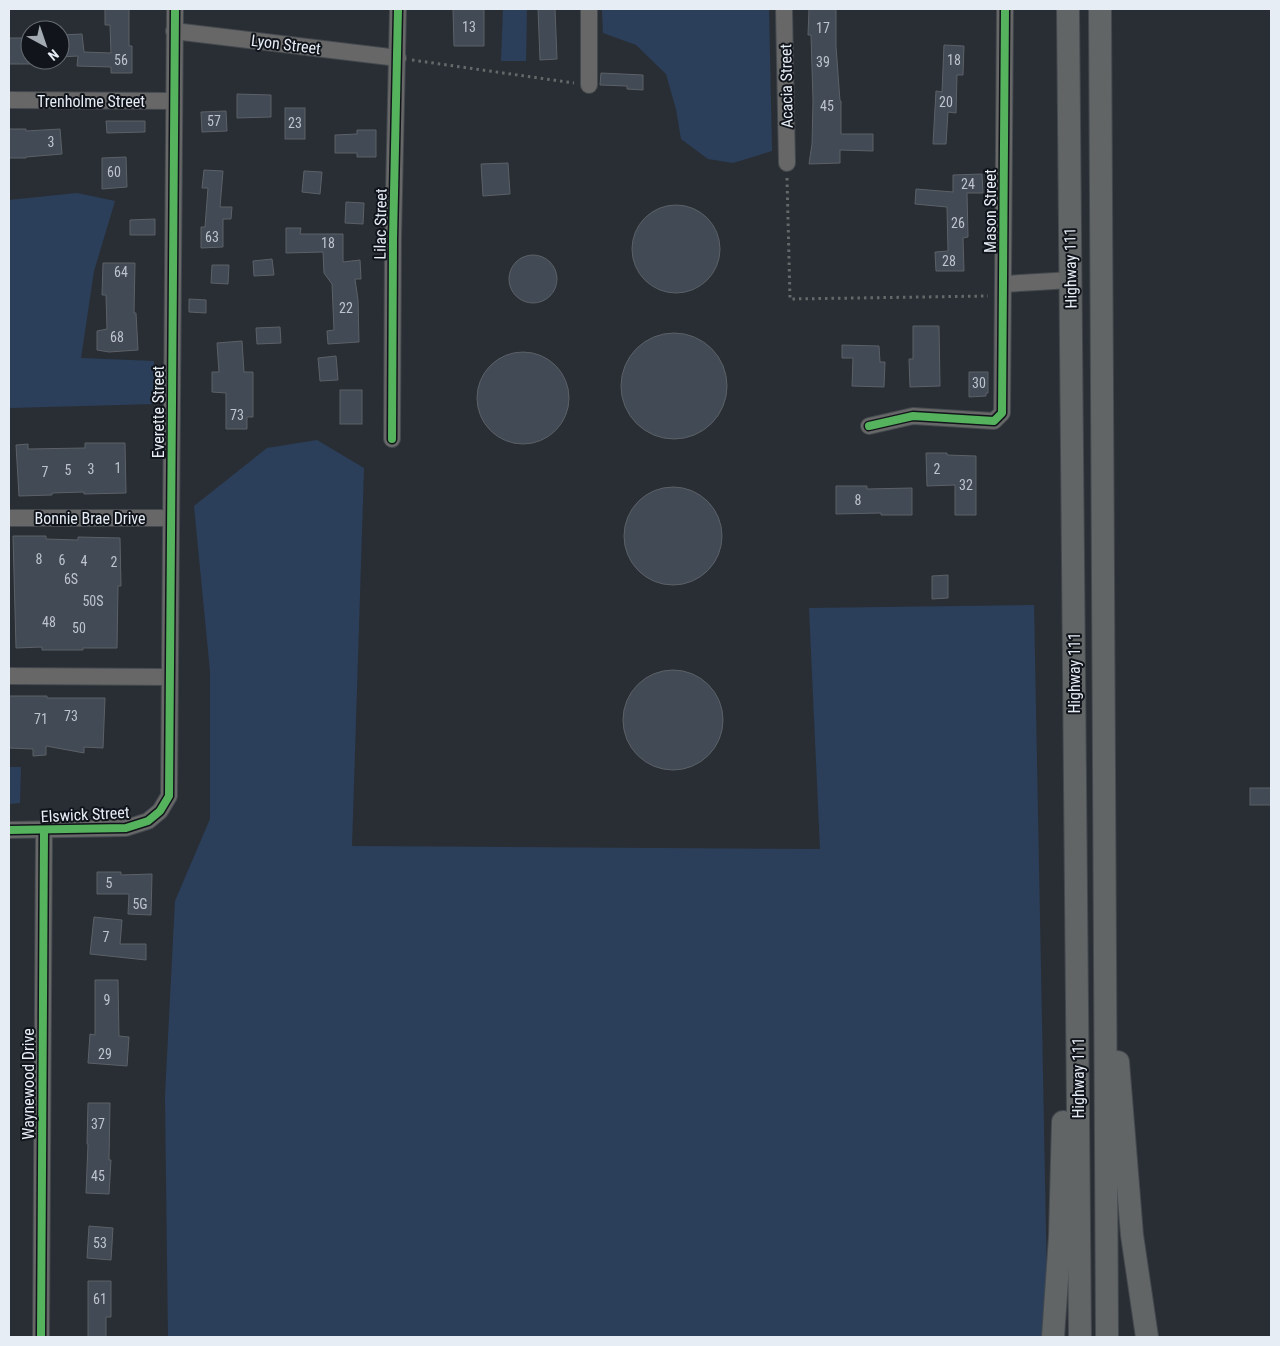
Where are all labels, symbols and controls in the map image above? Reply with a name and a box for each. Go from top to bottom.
house number: 13 [462,19,476,35]
north arrow [20,20,70,70]
house number: 17 [816,20,830,36]
street label: Lyon Street [250,31,322,58]
street label: Acacia Street [776,43,797,128]
text: N [45,46,62,64]
house number: 56 [114,52,128,68]
house number: 18 [947,52,961,68]
house number: 39 [816,54,830,70]
street label: Trenholme Street [37,92,145,111]
house number: 20 [939,94,953,110]
house number: 45 [820,98,834,114]
house number: 57 [207,113,221,129]
house number: 23 [288,115,302,131]
house number: 3 [48,134,54,150]
house number: 60 [107,164,121,180]
street label: Mason Street [981,169,1000,253]
house number: 24 [961,176,975,192]
street label: Lilac Street [370,188,391,260]
house number: 26 [951,215,965,231]
street label: Highway 111 [1060,227,1081,309]
house number: 63 [205,229,219,245]
house number: 18 [321,235,335,251]
house number: 28 [942,253,956,269]
house number: 64 [114,264,128,280]
house number: 22 [339,300,353,316]
house number: 68 [110,329,124,345]
street label: Everette Street [149,366,168,458]
house number: 30 [972,375,986,391]
house number: 73 [230,407,244,423]
house number: 1 [115,460,121,476]
house number: 3 [88,461,94,477]
house number: 2 [934,461,941,477]
house number: 5 [65,462,72,478]
house number: 7 [42,464,49,480]
house number: 32 [959,477,973,493]
house number: 8 [855,492,862,508]
street label: Bonnie Brae Drive [34,509,146,528]
house number: 8 [36,551,43,567]
house number: 6 [59,552,66,568]
house number: 4 [81,553,88,569]
house number: 2 [111,554,118,570]
house number: 6S [64,571,78,587]
house number: 50S [82,593,104,609]
house number: 48 [42,614,56,630]
house number: 50 [72,620,86,636]
street label: Highway 111 [1065,632,1084,714]
house number: 73 [64,708,78,724]
house number: 71 [34,711,48,727]
street label: Elswick Street [40,803,130,826]
house number: 5 [106,875,113,891]
house number: 5G [132,896,148,912]
house number: 7 [103,929,110,945]
house number: 9 [104,992,110,1008]
street label: Waynewood Drive [19,1028,38,1140]
street label: Highway 111 [1069,1037,1088,1119]
house number: 29 [98,1046,112,1062]
house number: 37 [91,1116,105,1132]
house number: 45 [91,1168,105,1184]
house number: 53 [93,1235,107,1251]
house number: 61 [93,1291,107,1307]

